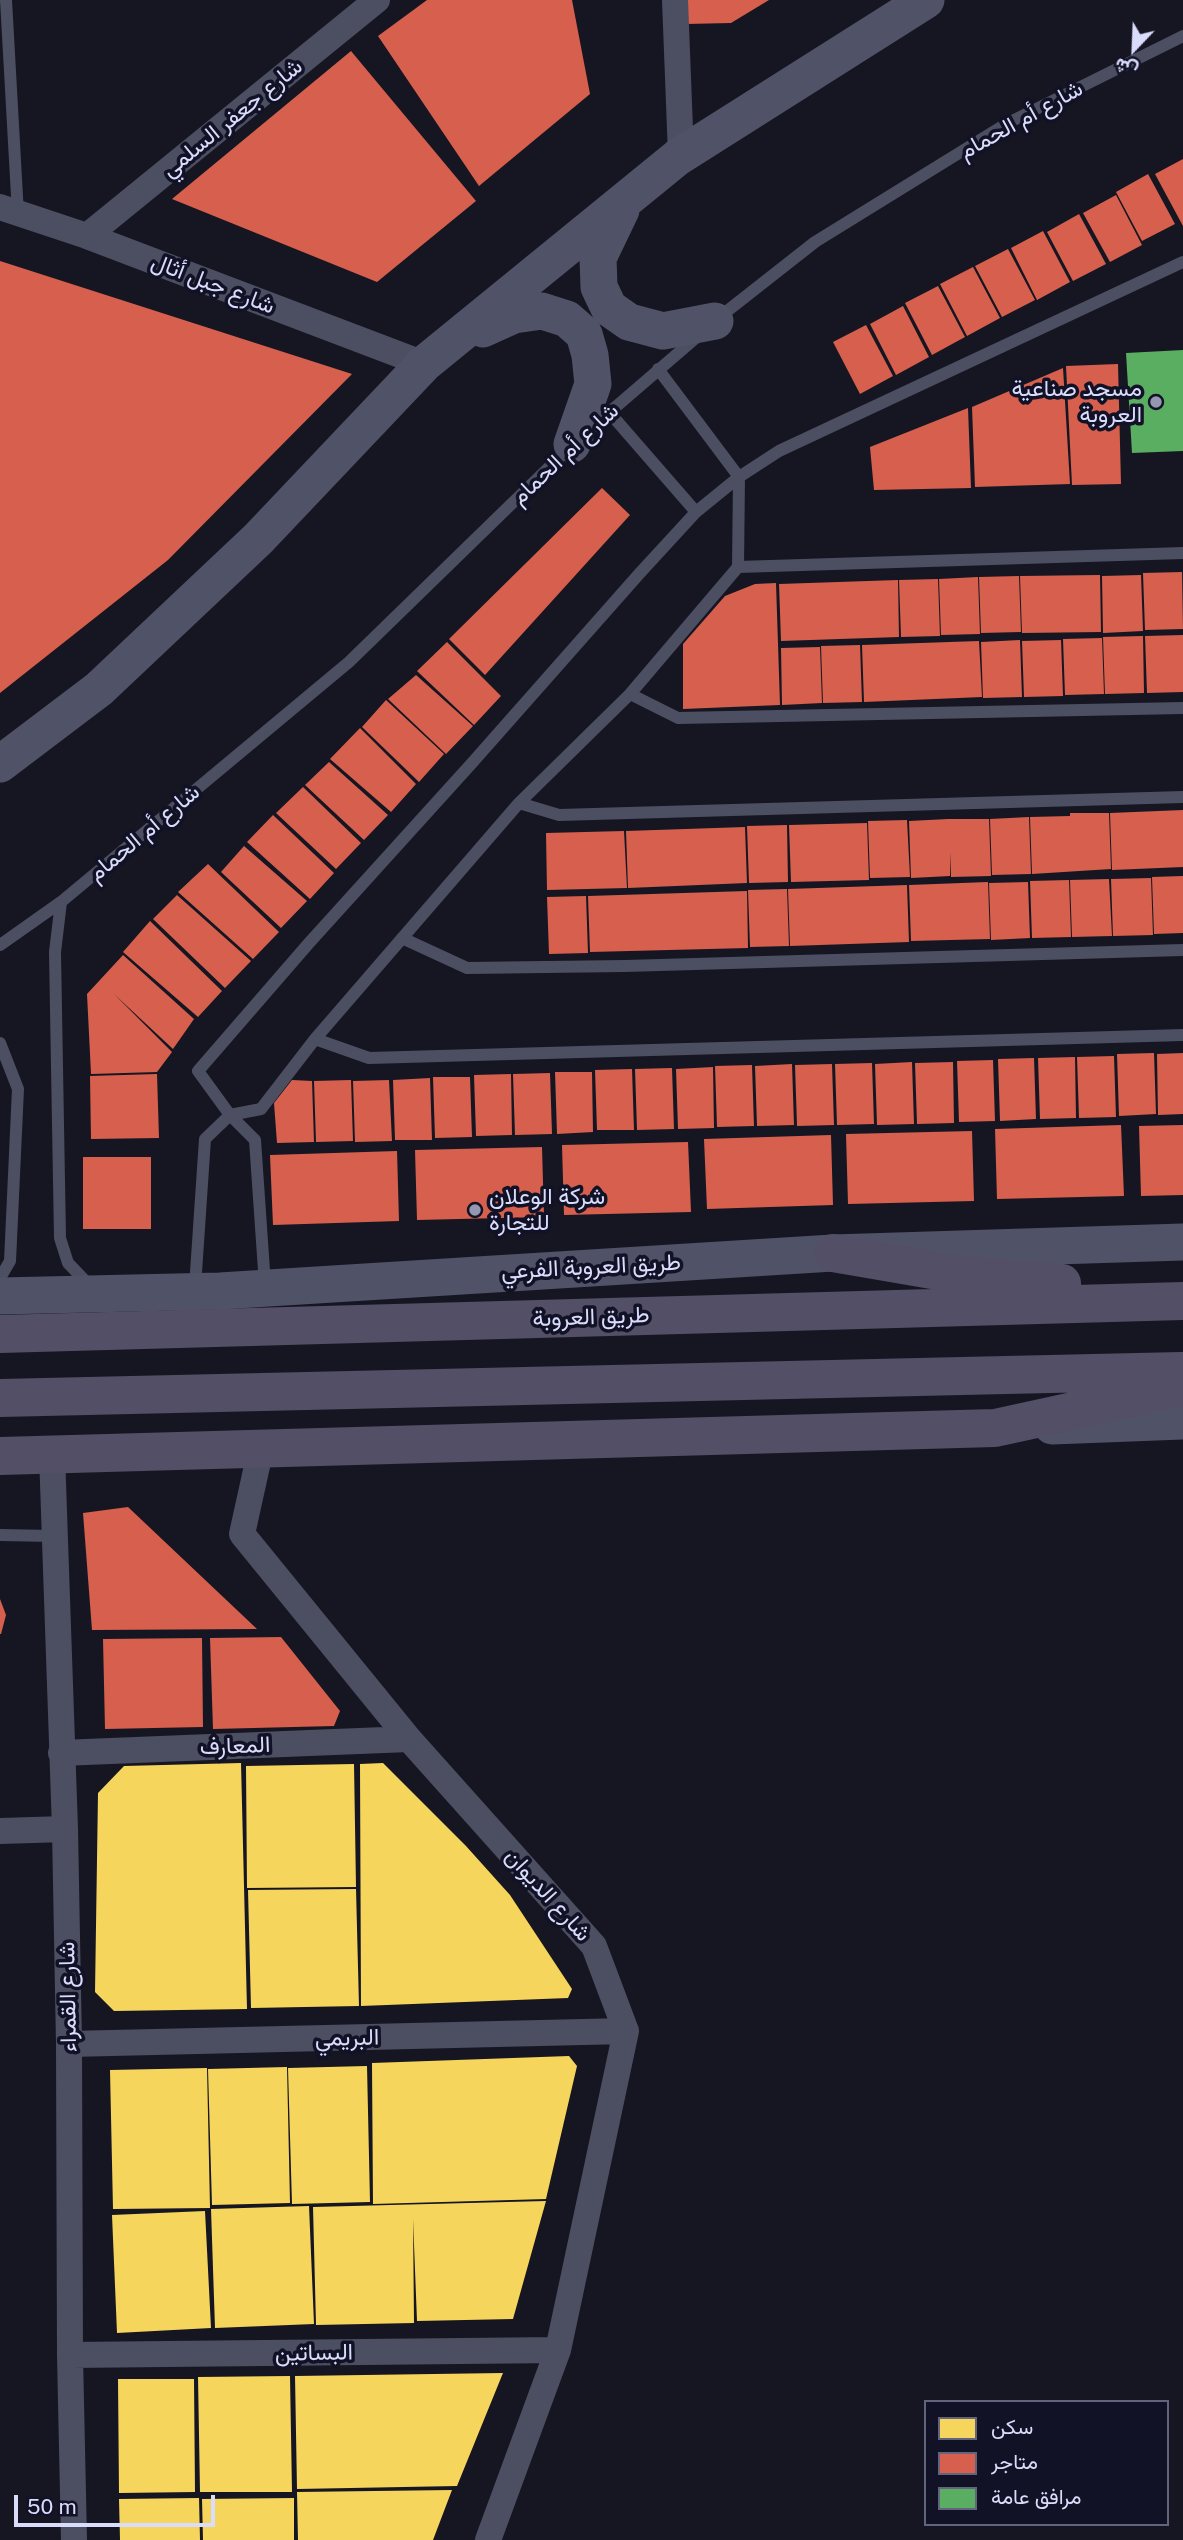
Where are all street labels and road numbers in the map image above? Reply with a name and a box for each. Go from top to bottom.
street label: شارع جعفر السلمي [156,53,308,183]
street label: شارع أم الحمام [954,75,1088,165]
street label: شارع جبل أثال [147,248,279,320]
street label: شارع أم الحمام [506,397,624,511]
street label: شارع أم الحمام [83,778,205,888]
street label: طريق العروبة الفرعي [500,1249,682,1285]
street label: طريق العروبة [532,1301,650,1333]
street label: المعارف [199,1731,271,1761]
street label: شارع الديوان [499,1843,597,1947]
street label: شارع القمراء [53,1942,83,2052]
street label: البريمي [315,2024,379,2052]
street label: البساتين [275,2339,353,2367]

